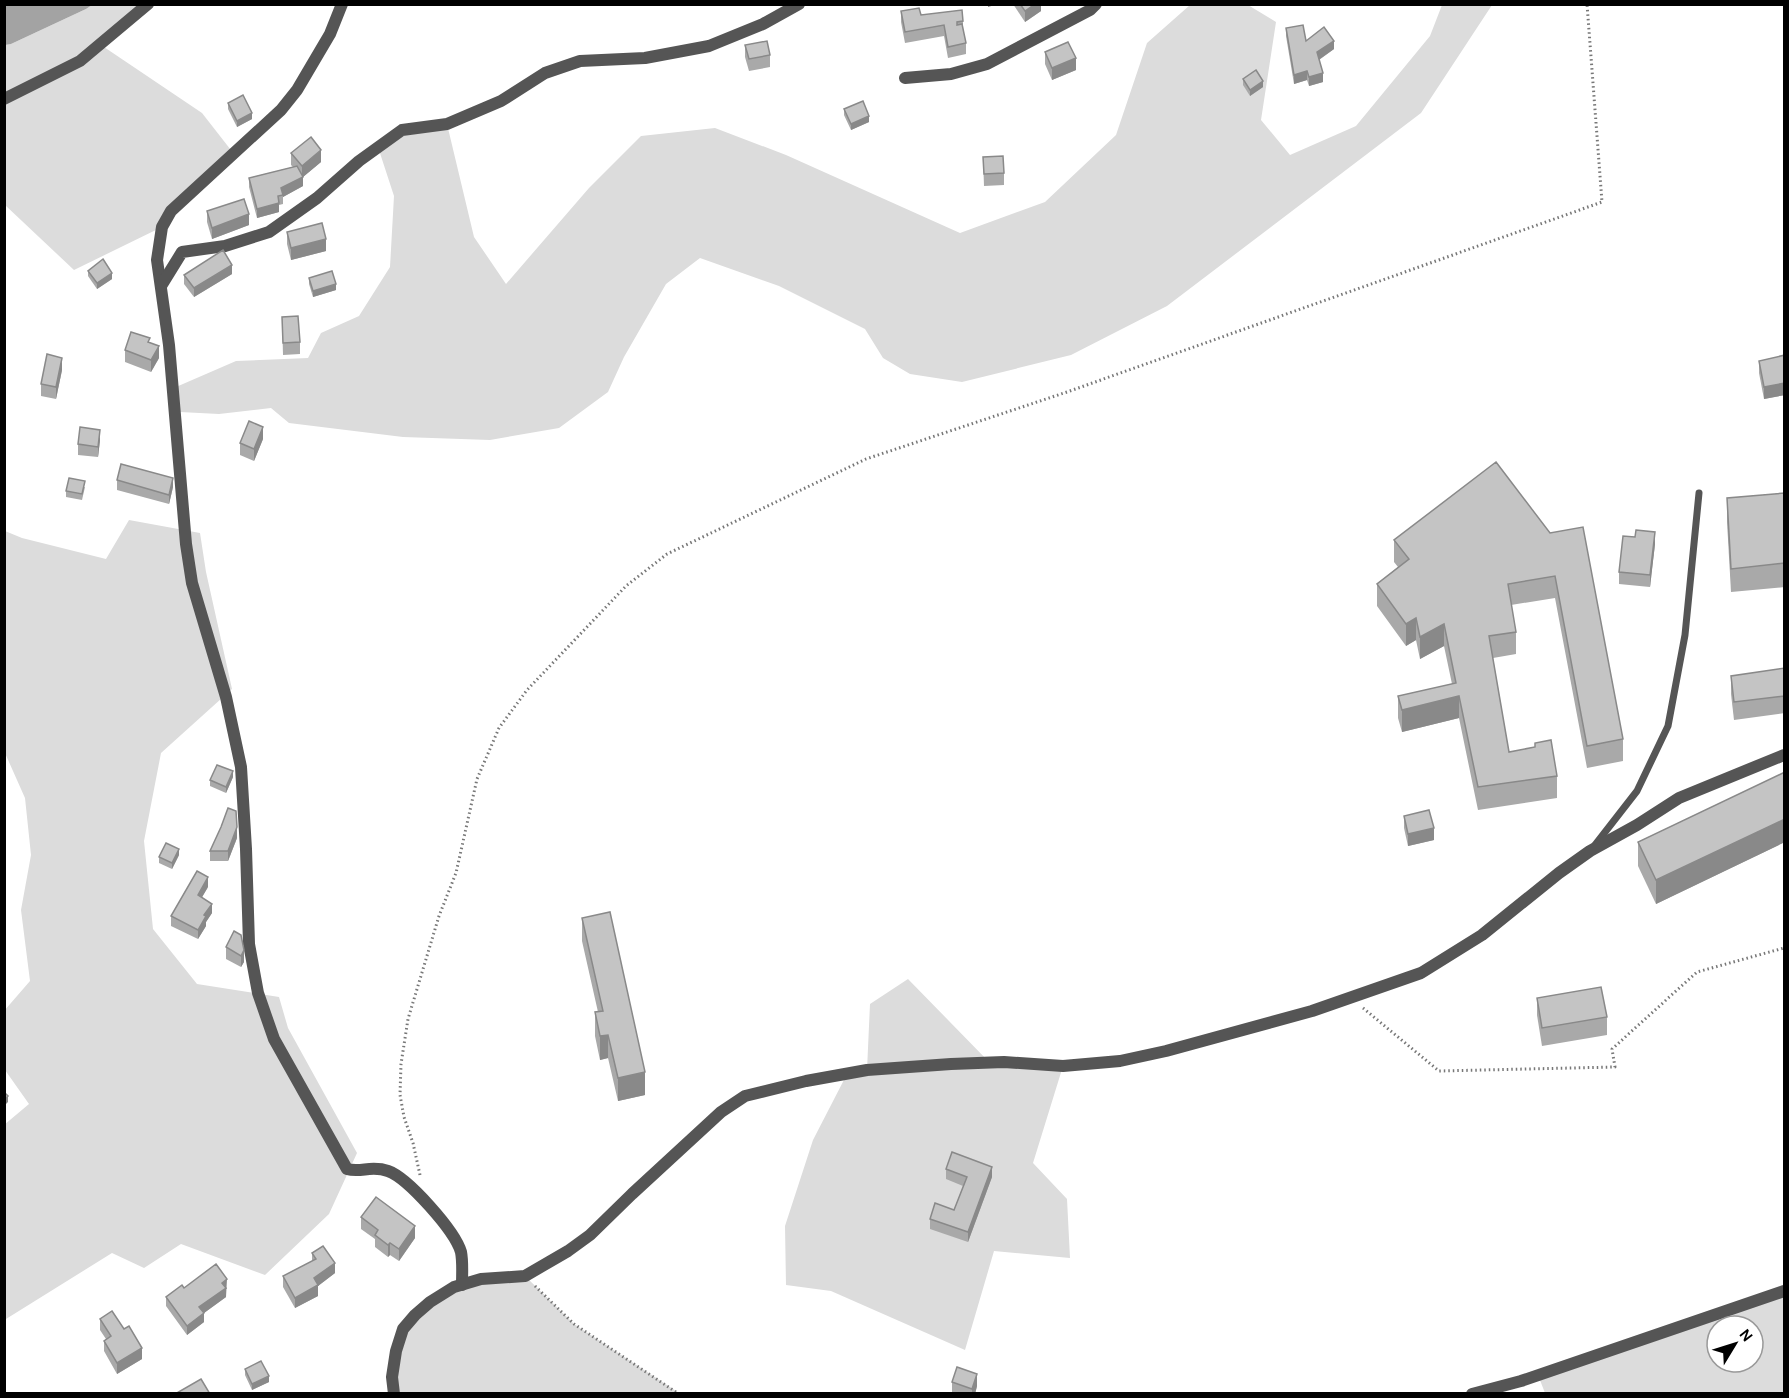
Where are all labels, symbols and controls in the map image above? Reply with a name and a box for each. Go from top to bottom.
north arrow [1705,1314,1765,1374]
text: N [1735,1325,1757,1345]

